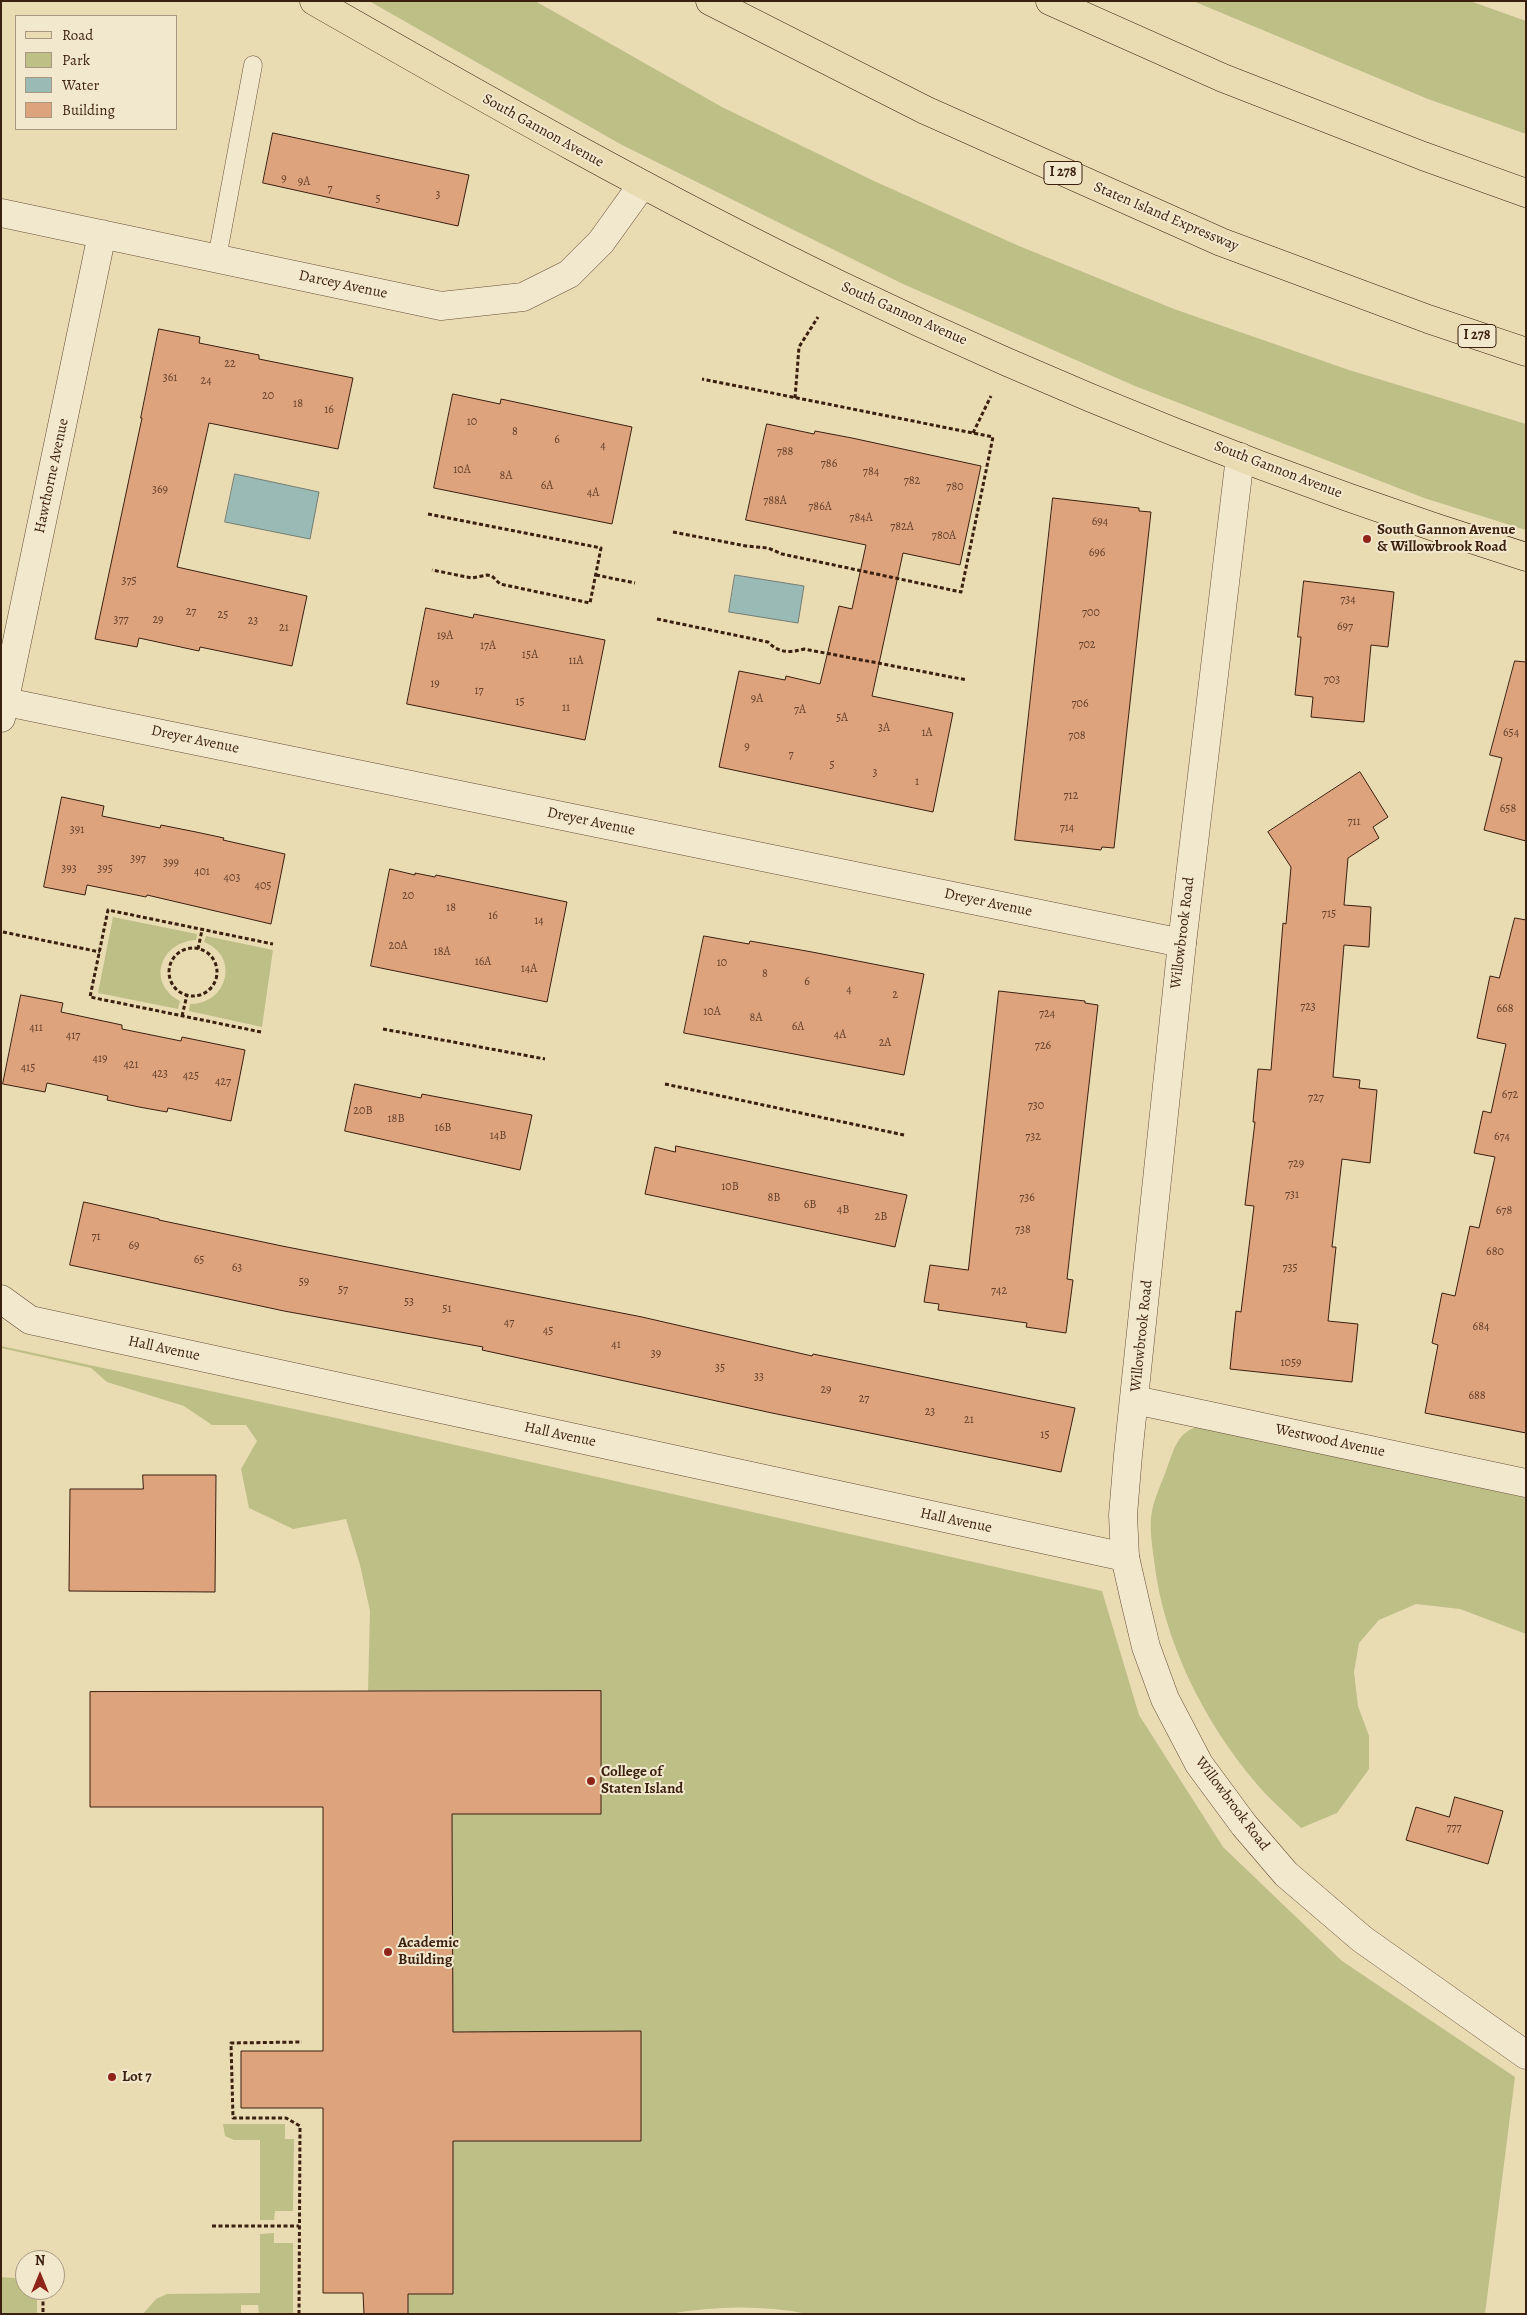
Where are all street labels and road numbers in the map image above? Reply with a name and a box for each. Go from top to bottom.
street label: South Gannon Avenue [479,90,607,172]
road number: I 278 [1044,162,1082,184]
street label: Staten Island Expressway [1091,178,1241,256]
street label: Darcey Avenue [297,267,389,303]
street label: South Gannon Avenue [838,278,970,350]
road number: I 278 [1458,324,1496,348]
street label: Hawthorne Avenue [31,417,73,535]
street label: South Gannon Avenue [1211,437,1345,503]
street label: Dreyer Avenue [149,722,241,758]
street label: Dreyer Avenue [545,804,637,840]
street label: Willowbrook Road [1167,876,1199,990]
street label: Dreyer Avenue [942,885,1034,921]
street label: Willowbrook Road [1127,1279,1157,1393]
street label: Hall Avenue [126,1333,202,1365]
street label: Hall Avenue [522,1419,598,1451]
street label: Westwood Avenue [1274,1421,1386,1461]
street label: Hall Avenue [918,1505,994,1537]
street label: Willowbrook Road [1191,1754,1273,1854]

